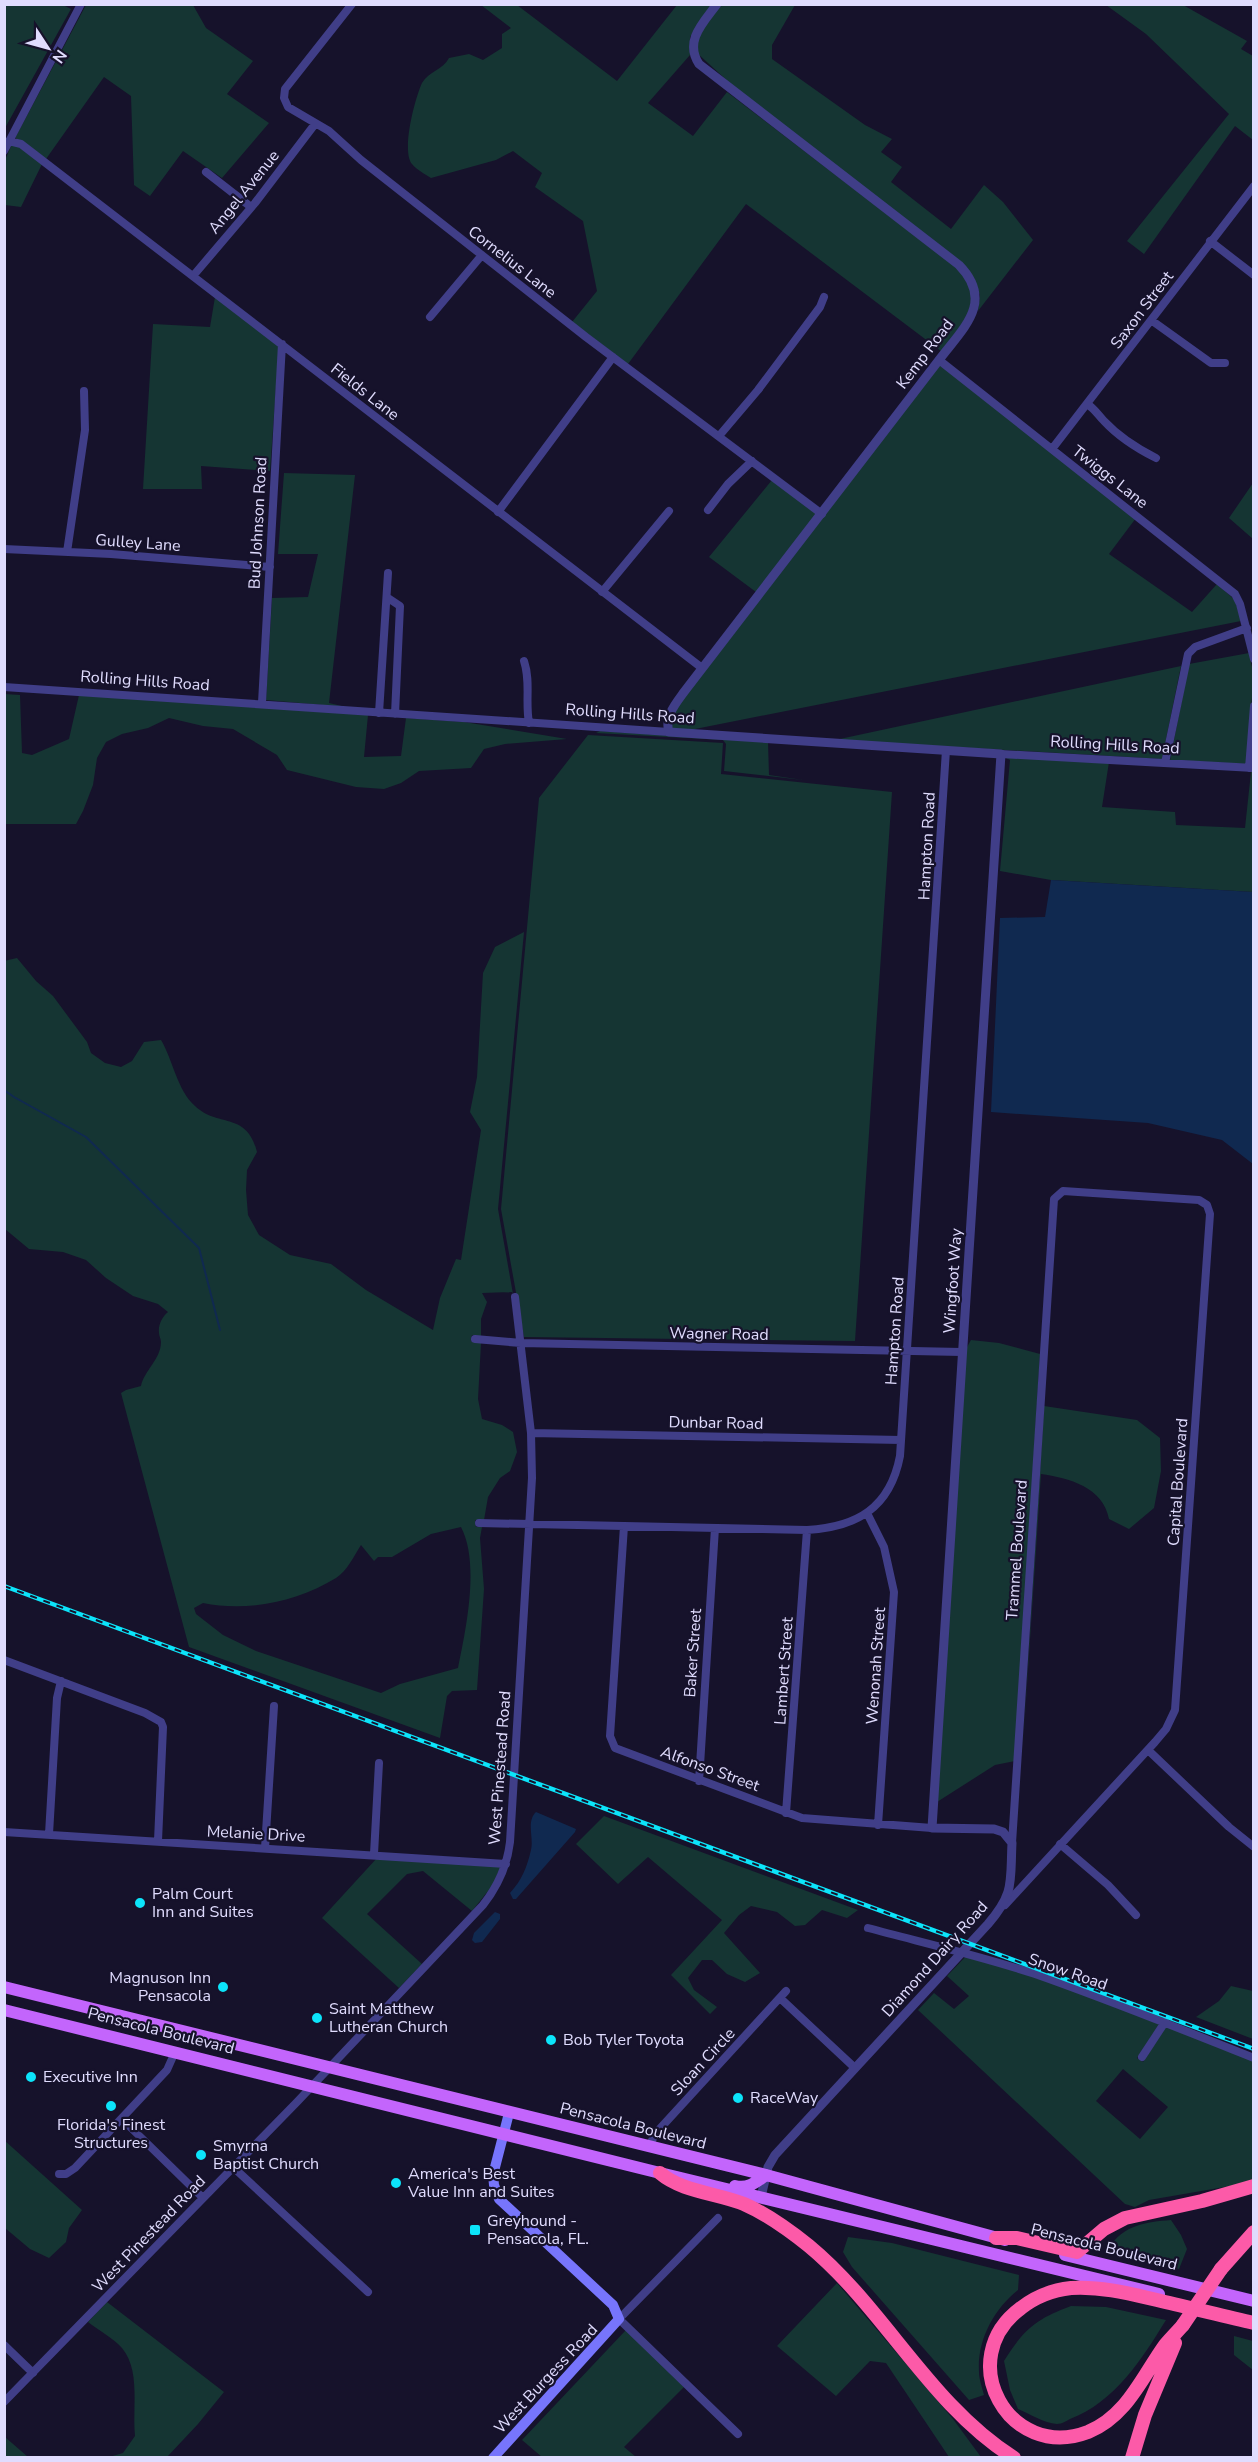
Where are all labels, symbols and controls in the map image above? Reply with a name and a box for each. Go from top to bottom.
north arrow [18,18,78,78]
text: N [47,45,72,68]
street label: Angel Avenue [203,145,285,239]
street label: Cornelius Lane [463,221,561,303]
street label: Saxon Street [1105,266,1179,353]
street label: Kemp Road [891,314,959,394]
street label: Fields Lane [326,358,404,426]
street label: Twiggs Lane [1067,440,1153,514]
street label: Bud Johnson Road [244,456,272,590]
street label: Gulley Lane [95,529,181,557]
street label: Rolling Hills Road [80,666,210,696]
street label: Rolling Hills Road [565,699,695,729]
street label: Rolling Hills Road [1050,731,1180,759]
street label: Hampton Road [913,791,941,901]
street label: Wingfoot Way [938,1227,968,1334]
street label: Hampton Road [880,1276,910,1386]
street label: Wagner Road [669,1322,769,1346]
street label: Dunbar Road [668,1411,764,1435]
street label: Capital Boulevard [1163,1417,1193,1547]
street label: Trammel Boulevard [1001,1479,1033,1621]
street label: Wenonah Street [861,1606,891,1725]
street label: Baker Street [679,1607,707,1698]
street label: Lambert Street [769,1616,799,1726]
street label: West Pinestead Road [484,1690,516,1846]
street label: Alfonso Street [657,1741,763,1797]
street label: Melanie Drive [206,1820,306,1848]
place label: Palm Court Inn and Suites [152,1883,254,1923]
marker: Palm Court Inn and Suites [133,1896,147,1910]
street label: Diamond Dairy Road [877,1896,993,2022]
street label: Snow Road [1025,1948,1111,1996]
place label: Magnuson Inn Pensacola [109,1967,211,2007]
marker: Magnuson Inn Pensacola [216,1980,230,1994]
place label: Saint Matthew Lutheran Church [329,1998,448,2038]
street label: Pensacola Boulevard [85,2002,237,2060]
marker: Saint Matthew Lutheran Church [310,2011,324,2025]
street label: Sloan Circle [666,2023,740,2101]
place label: Bob Tyler Toyota [563,2029,684,2051]
marker: Bob Tyler Toyota [544,2033,558,2047]
place label: Executive Inn [43,2066,138,2088]
marker: Executive Inn [24,2070,38,2084]
place label: RaceWay [750,2087,819,2109]
marker: RaceWay [731,2091,745,2105]
street label: Pensacola Boulevard [557,2097,709,2155]
marker: Florida's Finest Structures [104,2099,118,2113]
place label: Florida's Finest Structures [57,2114,165,2154]
place label: Smyrna Baptist Church [213,2135,319,2175]
marker: Smyrna Baptist Church [194,2148,208,2162]
place label: America's Best Value Inn and Suites [407,2163,555,2203]
street label: West Pinestead Road [87,2171,211,2297]
marker: America's Best Value Inn and Suites [389,2176,403,2190]
place label: Greyhound - Pensacola, FL. [487,2210,589,2250]
street label: Pensacola Boulevard [1028,2218,1180,2276]
marker: Greyhound - Pensacola, FL. [468,2223,482,2237]
street label: West Burgess Road [489,2319,603,2439]

